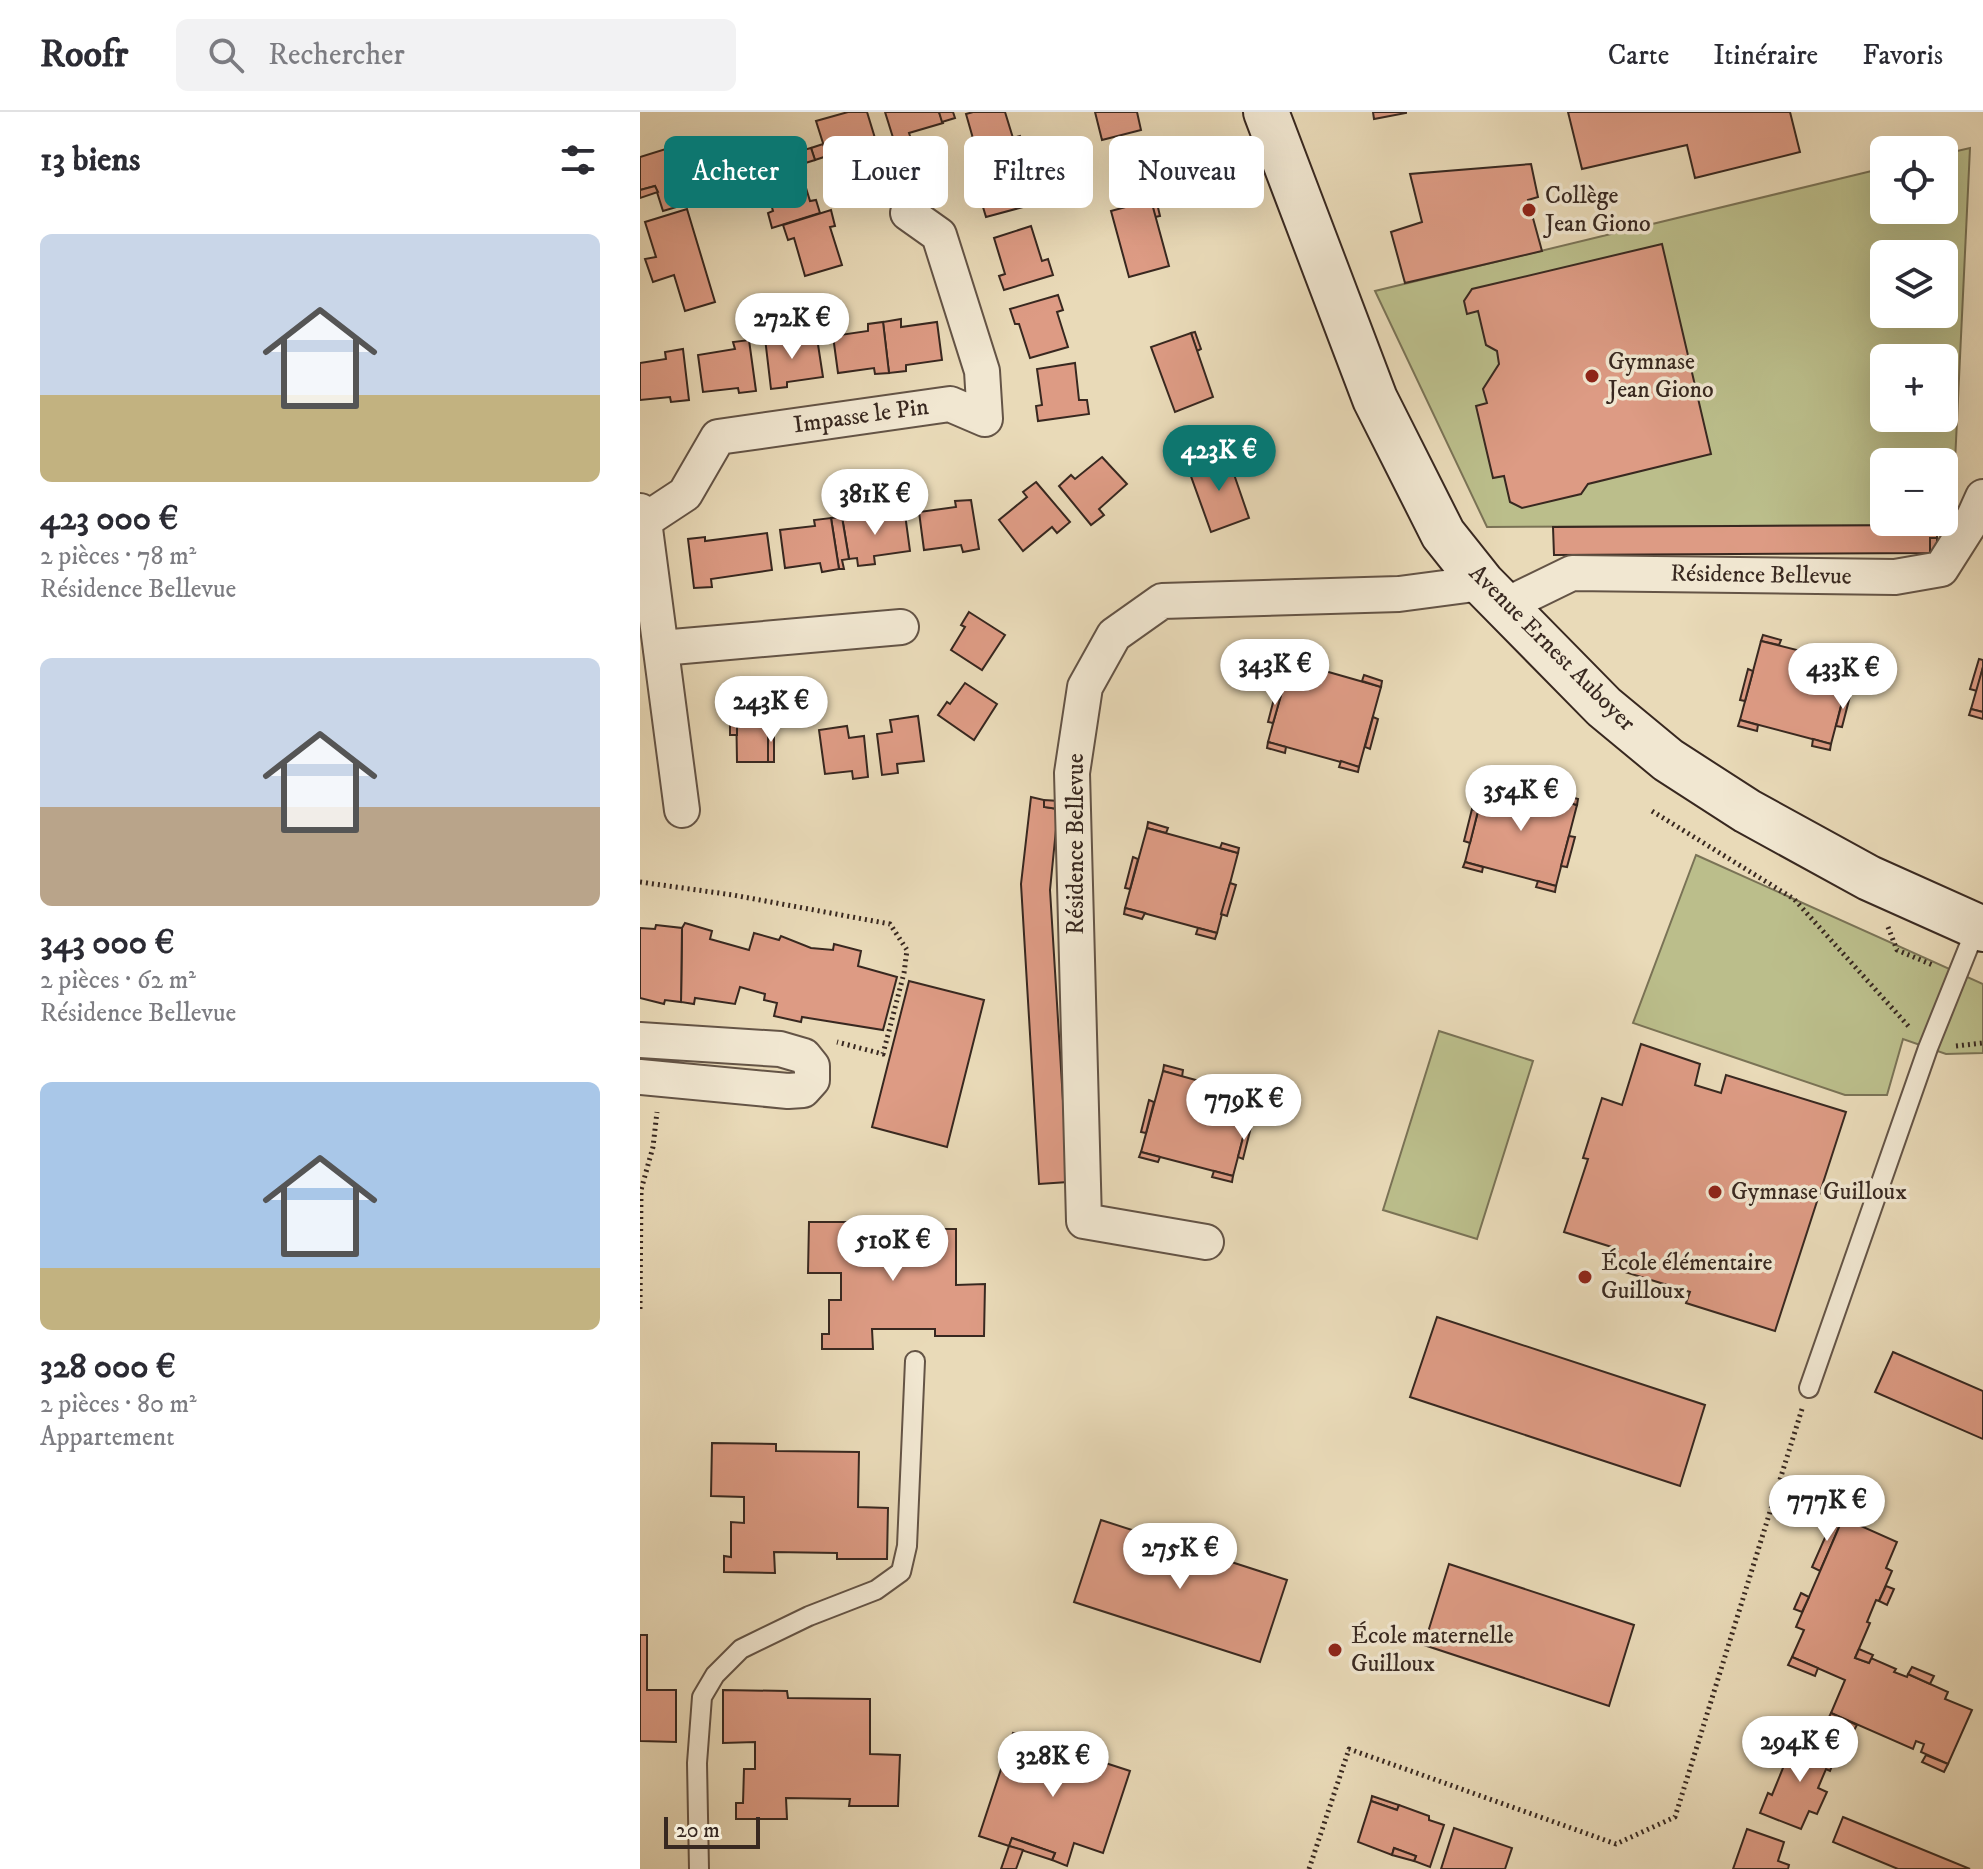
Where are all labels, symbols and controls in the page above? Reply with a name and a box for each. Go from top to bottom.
search box [176,19,736,91]
text: Roofr [40,31,128,79]
icon: search [204,33,248,77]
text: Rechercher [268,37,405,74]
text: Carte [1608,38,1669,73]
text: Itinéraire [1713,38,1818,73]
text: Favoris [1862,38,1943,73]
chip: Acheter [664,136,807,208]
chip: Louer [823,136,948,208]
chip: Filtres [964,136,1093,208]
chip: Nouveau [1109,136,1264,208]
map controls [1870,136,1958,536]
button: locate [1870,136,1958,224]
icon: filters [556,138,600,182]
text: 13 biens [40,139,140,181]
place label: Collège Jean Giono [1543,181,1651,239]
marker: Collège Jean Giono [1520,201,1538,219]
button: layers [1870,240,1958,328]
icon: home [248,286,392,430]
pin: 272K € [727,293,857,361]
text: 272K € [753,302,831,335]
button: + [1870,344,1958,432]
place label: Gymnase Jean Giono [1606,347,1714,405]
marker: Gymnase Jean Giono [1583,367,1601,385]
street label: Impasse le Pin [791,392,931,440]
pin: 423K € [1154,425,1284,493]
text: 423K € [1181,434,1257,467]
button: − [1870,448,1958,536]
pin: 381K € [810,469,940,537]
text: 381K € [839,478,911,511]
text: 423 000 € [40,498,178,540]
text: 2 pièces · 78 m² [40,540,196,573]
street label: Avenue Ernest Auboyer [1462,558,1642,738]
street label: Résidence Bellevue [1670,558,1852,592]
text: Résidence Bellevue [40,573,236,606]
pin: 343K € [1210,639,1340,707]
pin: 433K € [1778,643,1908,711]
text: 343K € [1238,648,1312,681]
text: 433K € [1806,652,1880,685]
pin: 243K € [706,676,836,744]
text: 243K € [733,685,809,718]
icon: home [248,710,392,854]
street label: Résidence Bellevue [1061,753,1091,935]
pin: 354K € [1456,765,1586,833]
text: 354K € [1483,774,1559,807]
text: 343 000 € [40,922,174,964]
text: 2 pièces · 62 m² [40,964,196,997]
text: Résidence Bellevue [40,997,236,1030]
pin: 779K € [1179,1074,1309,1142]
text: 779K € [1204,1083,1284,1116]
icon: home [248,1134,392,1278]
place label: Gymnase Guilloux [1731,1177,1907,1207]
marker: Gymnase Guilloux [1706,1183,1724,1201]
pin: 510K € [828,1215,958,1283]
text: 510K € [855,1224,931,1257]
place label: École élémentaire Guilloux [1601,1248,1772,1306]
marker: École élémentaire Guilloux [1576,1268,1594,1286]
text: 328 000 € [40,1346,176,1388]
text: 2 pièces · 80 m² [40,1388,197,1421]
text: Appartement [40,1421,174,1454]
pin: 777K € [1762,1475,1892,1543]
text: 777K € [1787,1484,1867,1517]
pin: 275K € [1115,1523,1245,1591]
text: 275K € [1141,1532,1219,1565]
place label: École maternelle Guilloux [1351,1621,1514,1679]
marker: École maternelle Guilloux [1326,1641,1344,1659]
pin: 294K € [1735,1716,1865,1784]
text: 294K € [1760,1725,1840,1758]
pin: 328K € [988,1731,1118,1799]
text: 328K € [1016,1740,1090,1773]
scale bar [664,1813,760,1849]
text: 20 m [676,1817,720,1844]

